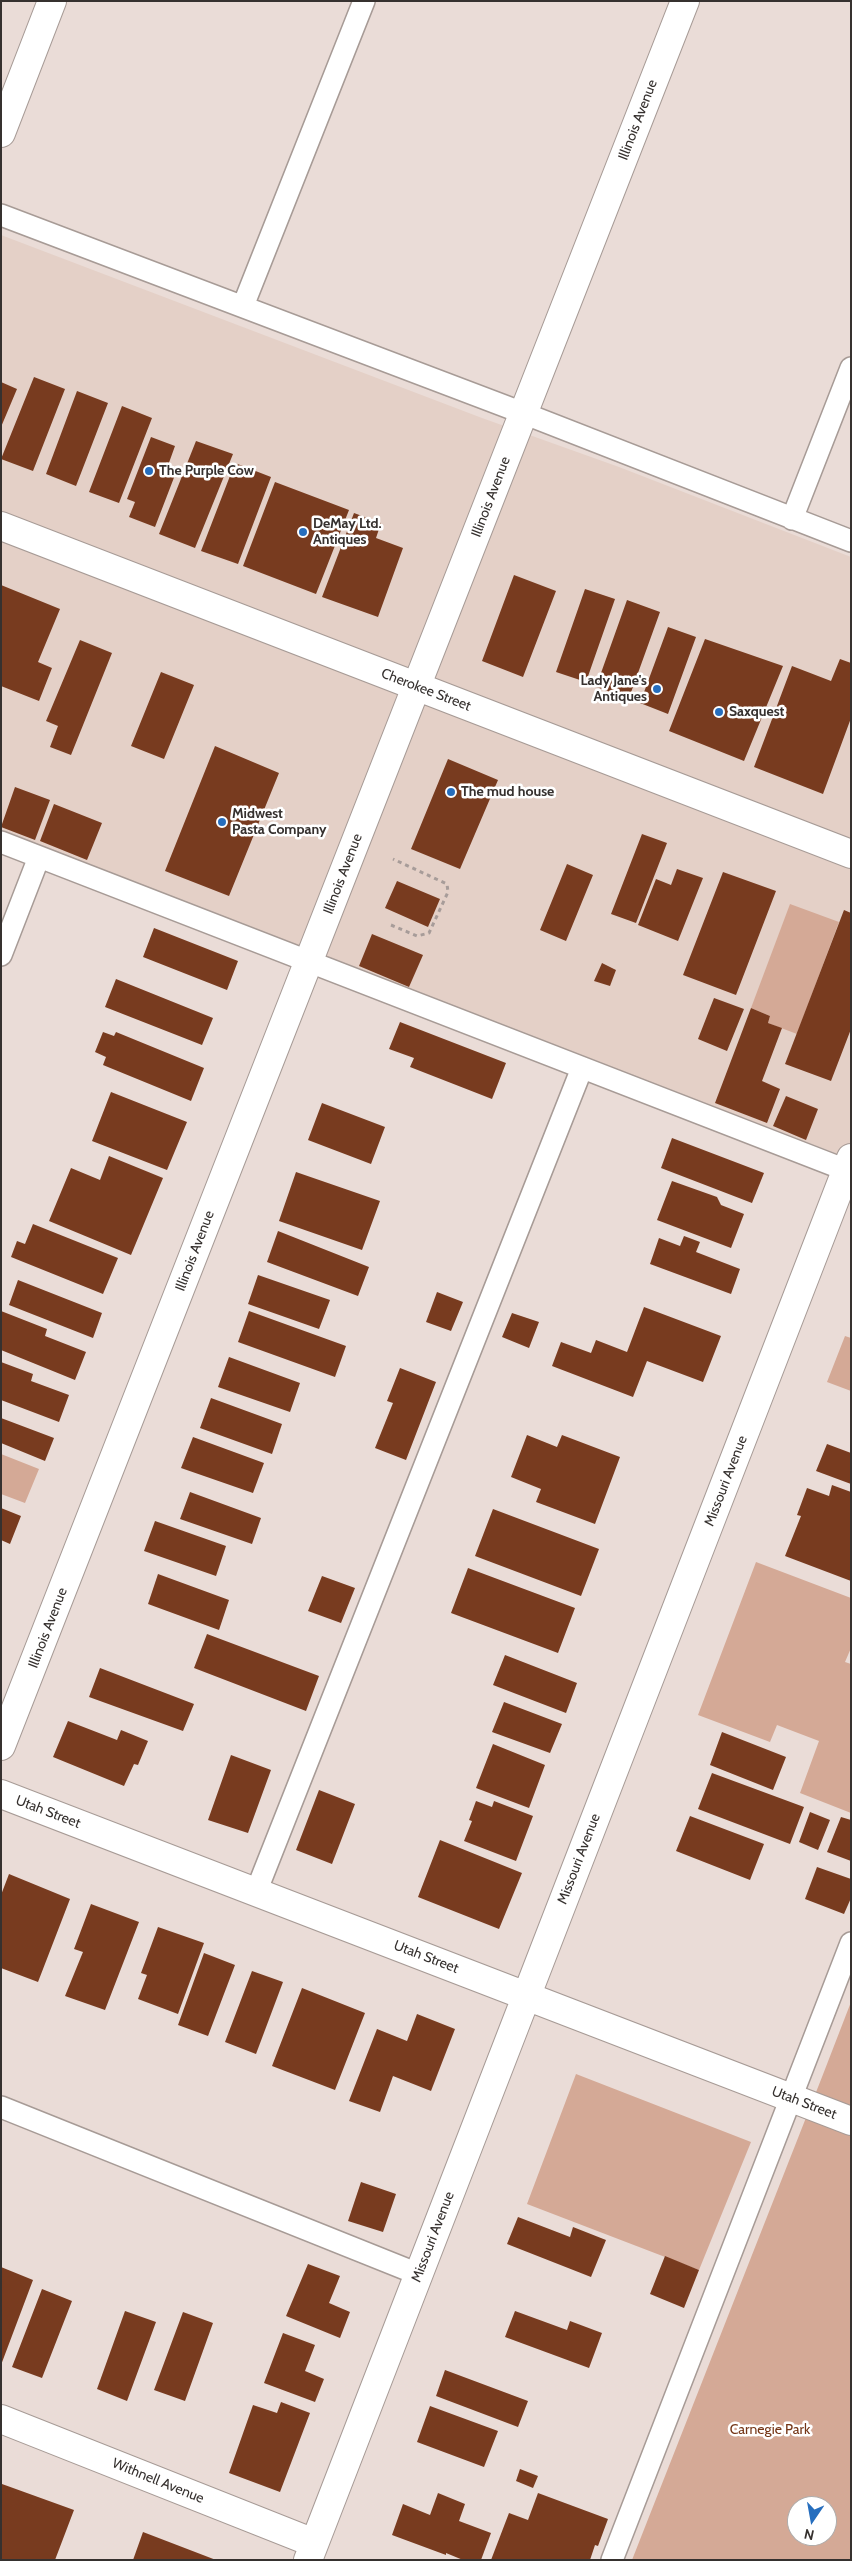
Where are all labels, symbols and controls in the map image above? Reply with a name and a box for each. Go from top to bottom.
street label: Illinois Avenue [615,77,661,163]
street label: Illinois Avenue [468,454,514,540]
place label: The Purple Cow [159,463,254,479]
marker: The Purple Cow [143,465,155,477]
place label: DeMay Ltd. Antiques [313,516,382,548]
marker: DeMay Ltd. Antiques [297,526,309,538]
street label: Cherokee Street [379,665,473,715]
place label: Lady Jane's Antiques [581,673,647,706]
marker: Lady Jane's Antiques [651,683,663,695]
place label: Saxquest [729,704,784,720]
marker: Saxquest [713,706,725,718]
place label: The mud house [461,784,554,800]
marker: The mud house [445,786,457,798]
place label: Midwest Pasta Company [232,806,327,839]
marker: Midwest Pasta Company [216,816,228,828]
street label: Illinois Avenue [320,831,366,917]
street label: Illinois Avenue [172,1208,218,1294]
street label: Missouri Avenue [701,1433,751,1529]
street label: Illinois Avenue [25,1585,71,1671]
street label: Utah Street [13,1792,83,1832]
street label: Missouri Avenue [554,1811,604,1907]
street label: Utah Street [391,1937,461,1977]
street label: Utah Street [769,2083,839,2123]
street label: Missouri Avenue [408,2189,458,2285]
park label: Carnegie Park [730,2422,810,2438]
street label: Withnell Avenue [110,2455,206,2507]
north arrow [787,2496,837,2546]
text: N [802,2525,816,2545]

